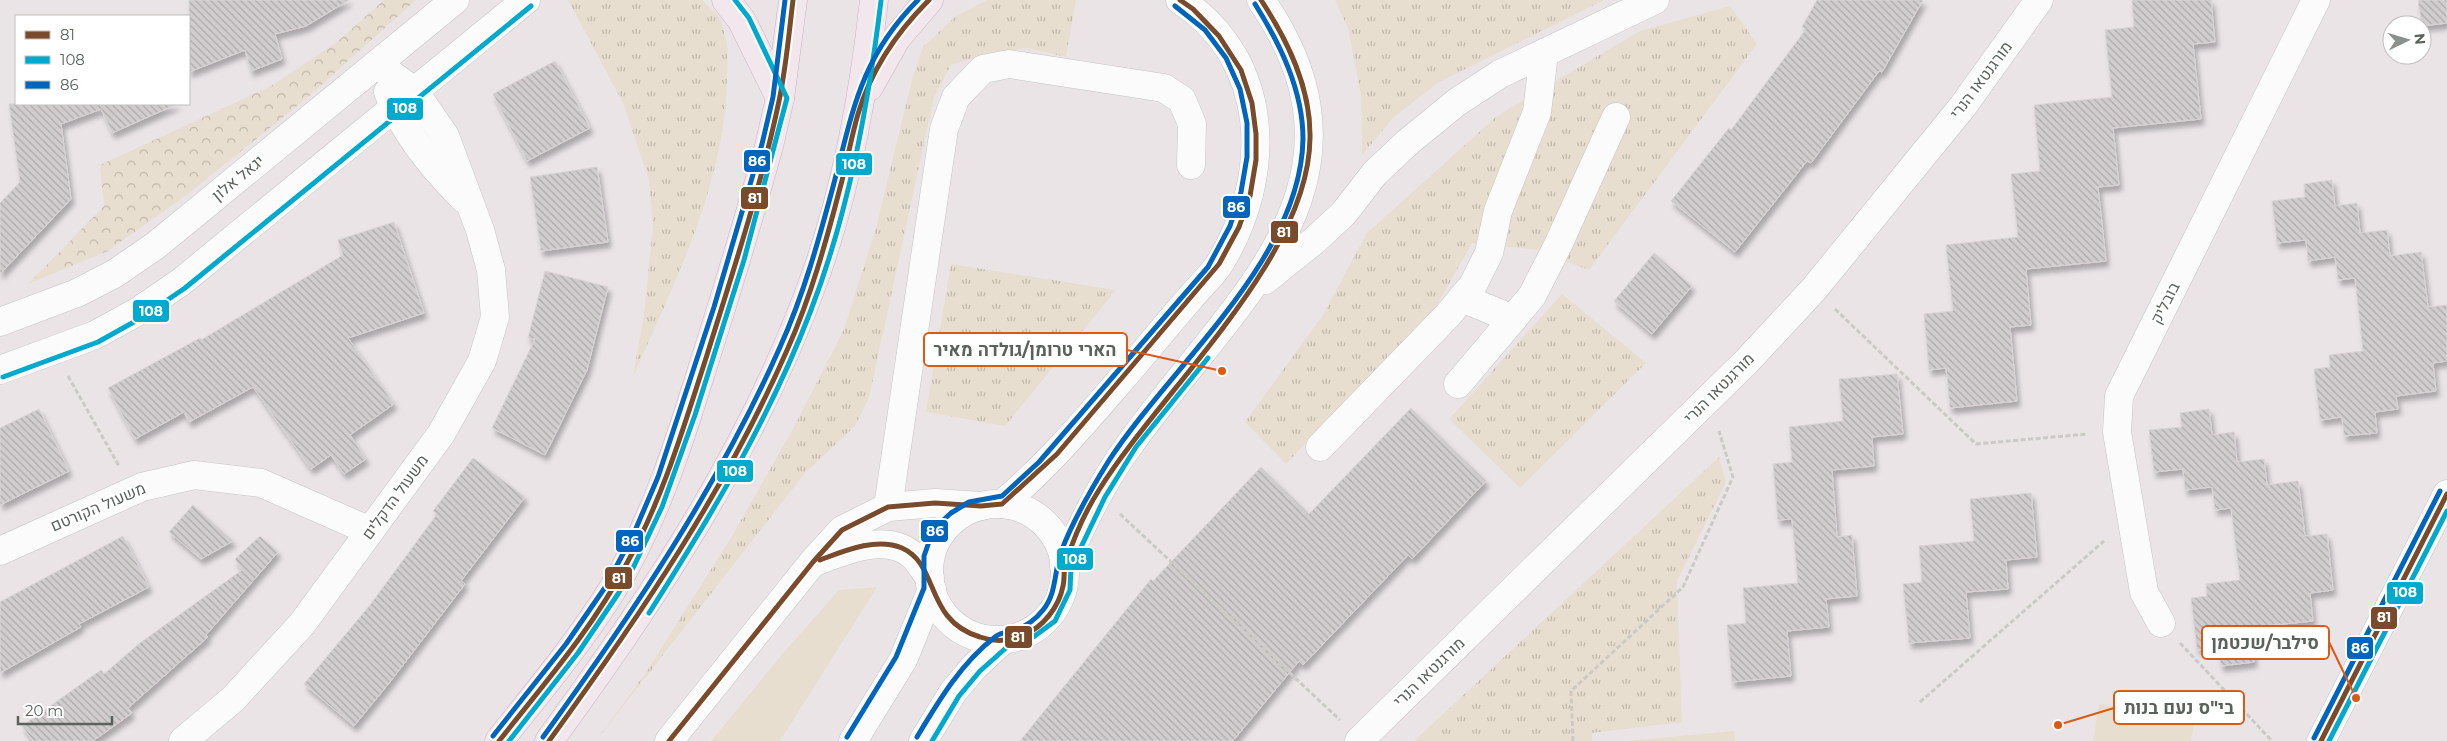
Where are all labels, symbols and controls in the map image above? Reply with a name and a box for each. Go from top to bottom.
legend [15,15,190,105]
north arrow [2382,15,2432,65]
text: 81 [60,25,75,44]
text: N [2410,32,2429,45]
street label: מורגנטאו הנרי [1946,38,2016,122]
text: 108 [60,50,85,69]
text: 86 [60,75,79,94]
line badge: 108 [386,97,424,121]
text: 108 [393,99,417,117]
line badge: 86 [743,149,771,173]
street label: יגאל אלון [208,151,268,205]
text: 86 [748,152,766,170]
line badge: 108 [835,152,873,176]
text: 108 [842,155,866,173]
line badge: 81 [740,186,769,210]
text: 81 [748,189,762,207]
line badge: 86 [1222,195,1251,219]
text: 86 [1227,198,1245,216]
line badge: 81 [1270,220,1299,244]
text: 81 [1277,223,1291,241]
street label: בובליק [2146,278,2184,327]
line badge: 108 [132,299,170,323]
text: 108 [139,302,163,320]
callout: הארי טרומן/גולדה מאיר [924,333,1127,366]
text: הארי טרומן/גולדה מאיר [934,339,1116,361]
street label: מורגנטאו הנרי [1680,349,1758,427]
street label: משעול הדקלים [358,451,432,543]
line badge: 108 [716,459,754,483]
text: 108 [723,462,747,480]
street label: משעול הקורטם [48,478,148,536]
line badge: 86 [920,519,949,543]
text: 86 [926,522,944,540]
line badge: 86 [615,529,644,553]
text: 86 [621,532,639,550]
line badge: 108 [1056,547,1094,571]
text: 108 [1063,550,1087,568]
line badge: 81 [604,566,633,590]
text: 81 [612,569,626,587]
line badge: 108 [2386,581,2424,605]
text: 108 [2393,583,2417,601]
line badge: 81 [2370,606,2398,630]
text: 81 [2377,608,2391,626]
line badge: 81 [1004,625,1033,649]
callout: סילבר/שכטמן [2202,626,2329,659]
text: 81 [1011,628,1025,646]
text: סילבר/שכטמן [2211,632,2319,654]
street label: מורגנטאו הנרי [1389,633,1469,711]
line badge: 86 [2346,636,2374,660]
text: 86 [2351,639,2369,657]
callout: בי"ס נעם בנות [2114,691,2244,724]
scale bar [18,694,111,726]
text: בי"ס נעם בנות [2124,697,2234,719]
text: 20 m [25,701,63,720]

